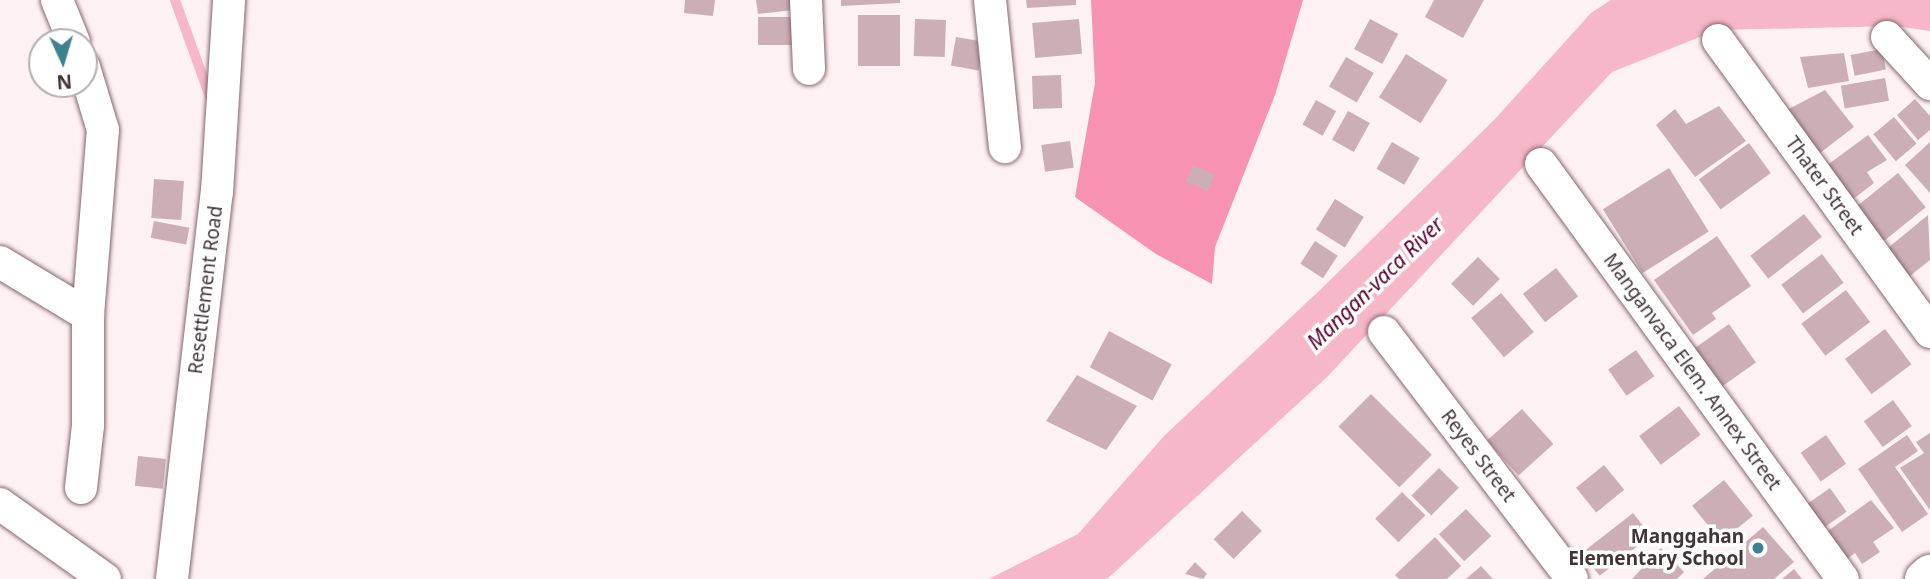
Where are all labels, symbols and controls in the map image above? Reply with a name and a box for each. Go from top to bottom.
north arrow [28,28,98,98]
text: N [56,68,73,95]
street label: Thater Street [1781,132,1867,240]
street label: Resettlement Road [184,205,228,375]
water label: Mangan-vaca River [1302,212,1448,354]
street label: Manganvaca Elem. Annex Street [1599,249,1785,495]
street label: Reyes Street [1436,405,1520,507]
place label: Manggahan Elementary School [1568,526,1744,570]
marker: Manggahan Elementary School [1750,540,1766,556]

